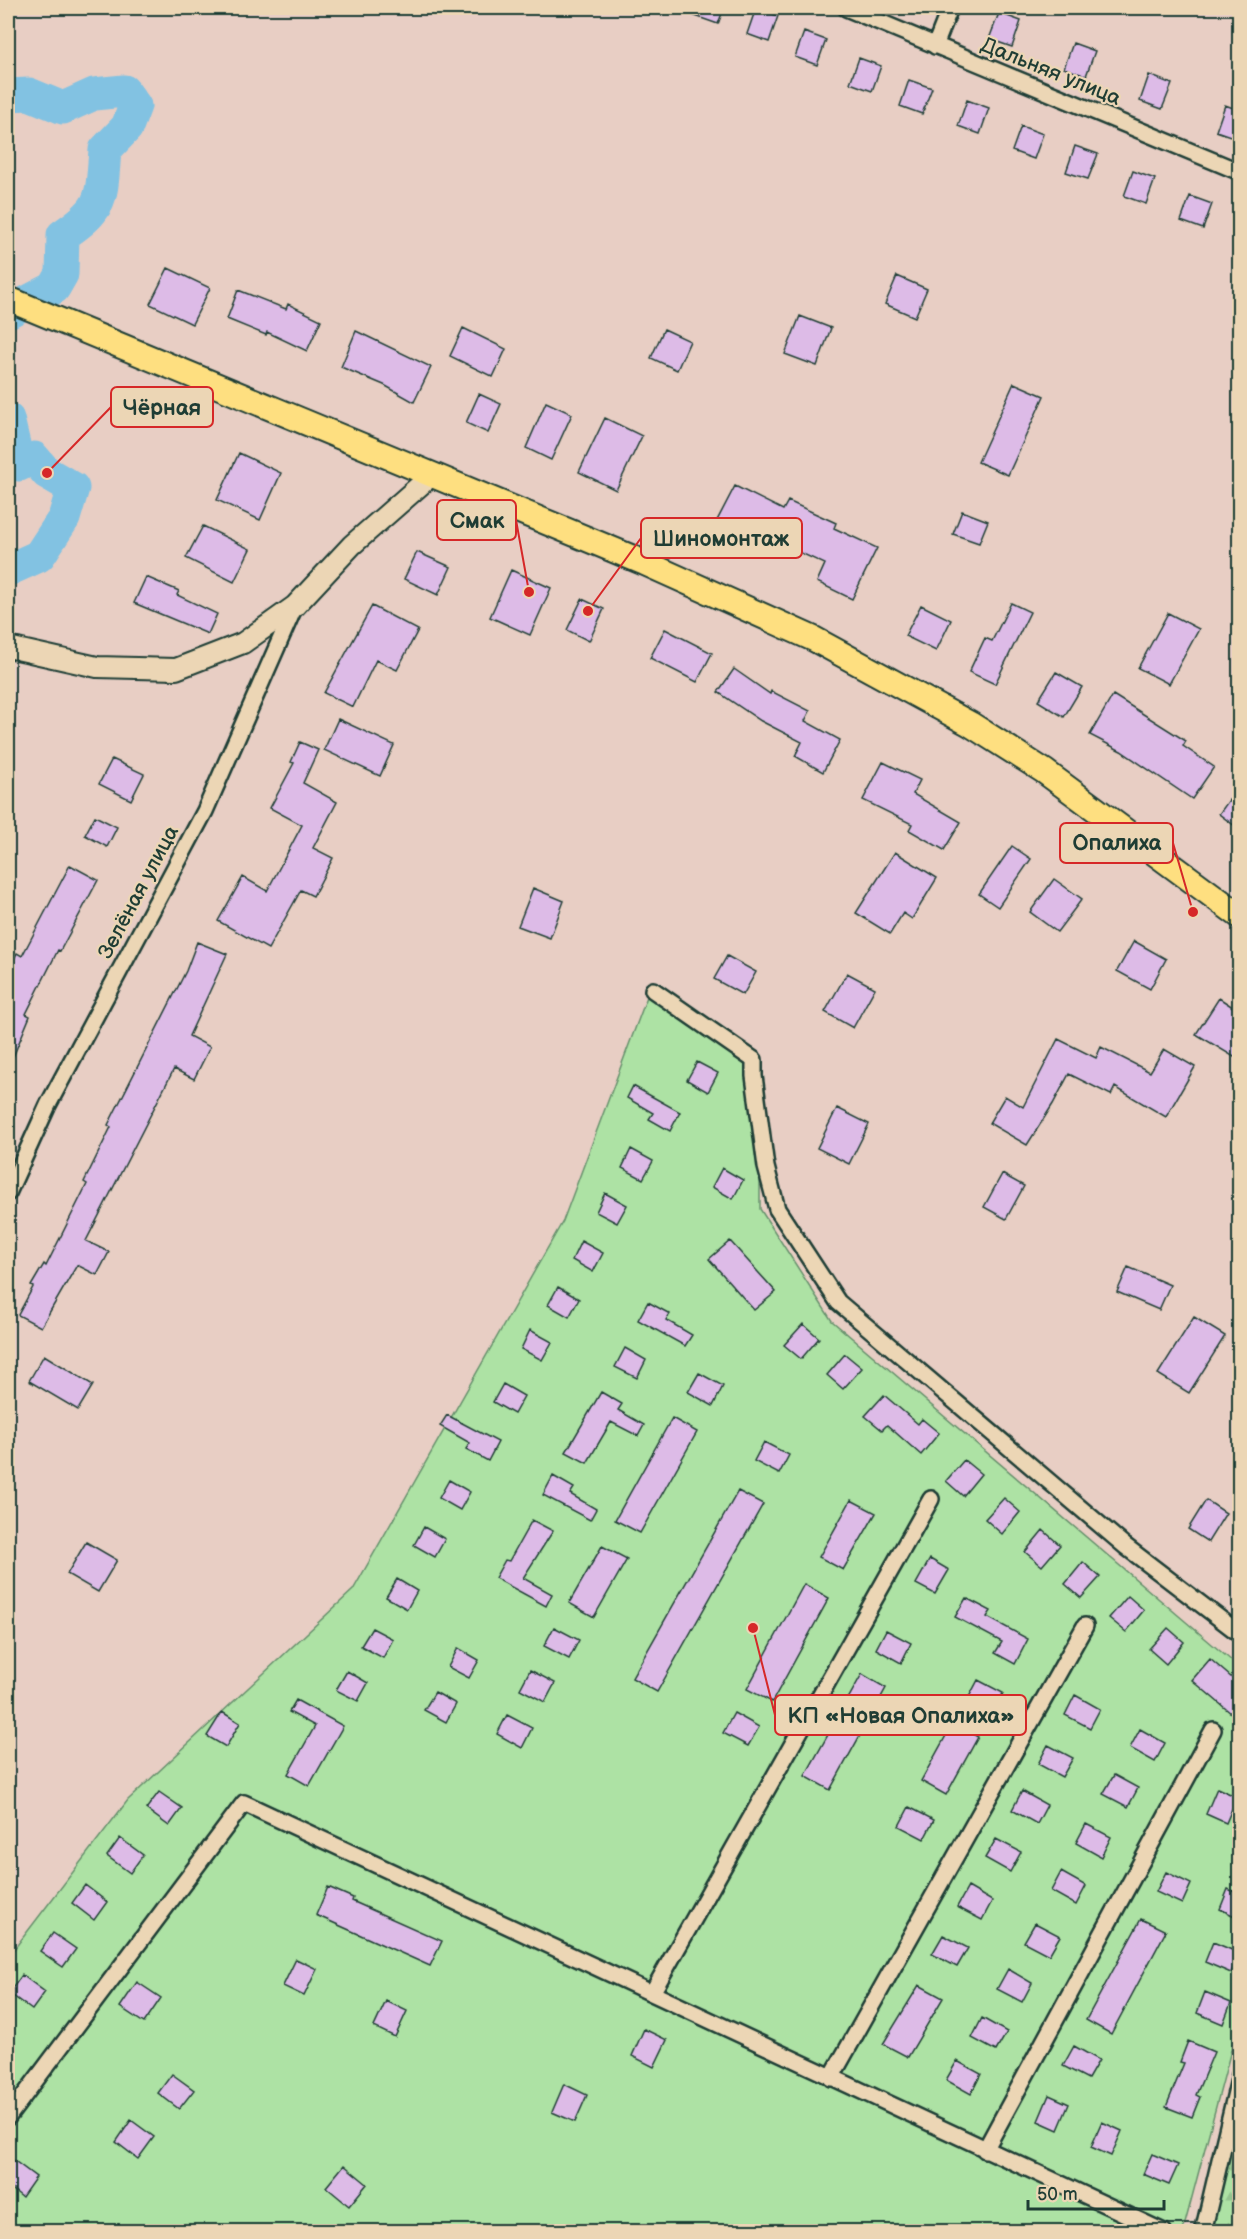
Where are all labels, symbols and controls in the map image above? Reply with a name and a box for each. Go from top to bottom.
street label: Дальняя улица [977,32,1125,111]
callout: Чёрная [111,387,213,427]
text: Чёрная [123,395,201,422]
callout: Смак [437,500,516,540]
text: Смак [450,508,504,535]
callout: Шиномонтаж [641,518,802,558]
text: Шиномонтаж [653,526,790,553]
street label: Зелёная улица [93,821,184,963]
callout: Опалиха [1060,823,1173,863]
text: Опалиха [1073,830,1162,857]
callout: КП «Новая Опалиха» [775,1695,1026,1735]
text: КП «Новая Опалиха» [787,1703,1015,1730]
scale bar [1028,2173,1164,2211]
text: 50 m [1037,2184,1078,2205]

